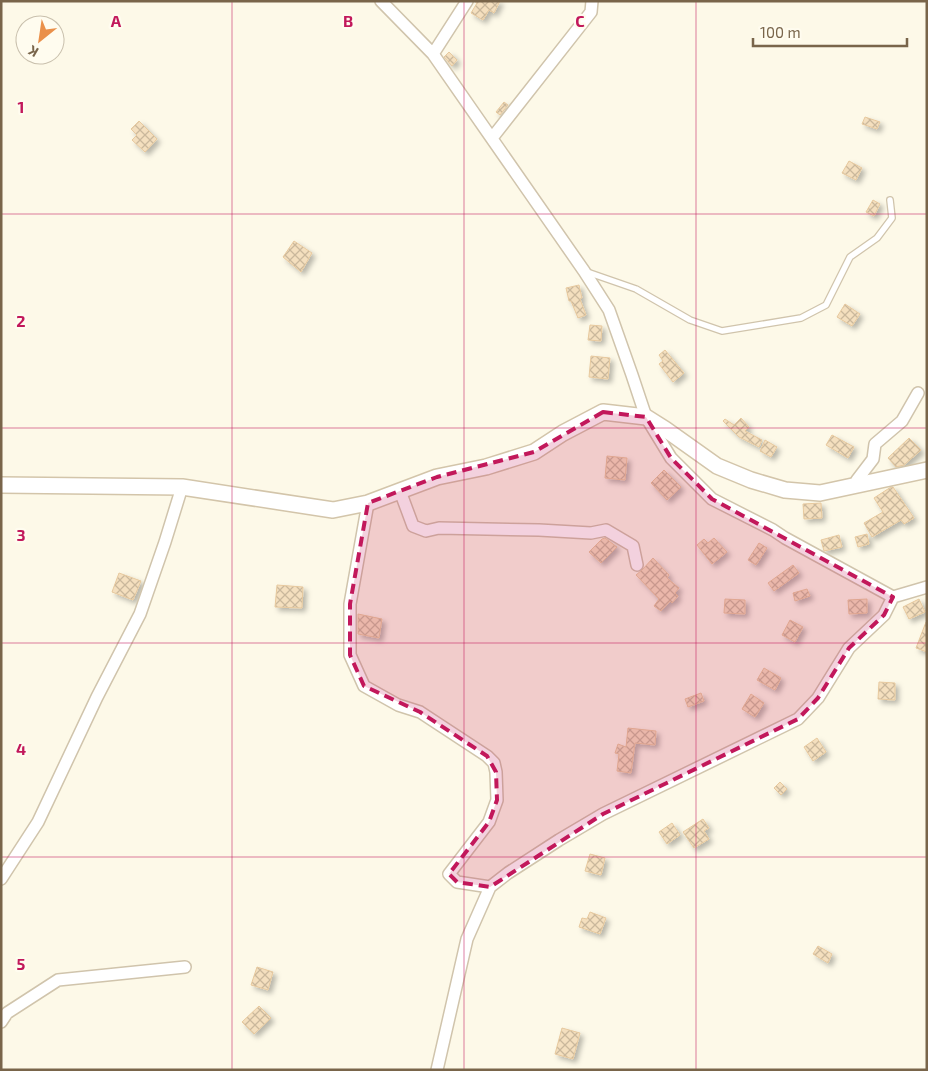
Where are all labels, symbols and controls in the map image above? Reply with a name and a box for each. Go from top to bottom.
text: A [111,11,122,30]
text: B [343,11,353,30]
text: C [575,11,585,30]
north arrow [15,15,65,65]
scale bar [753,15,907,47]
text: 100 m [760,23,801,41]
text: K [25,42,41,61]
text: 1 [18,97,24,116]
text: 2 [16,311,26,330]
text: 3 [16,525,26,544]
text: 4 [16,739,26,758]
text: 5 [17,954,26,973]

